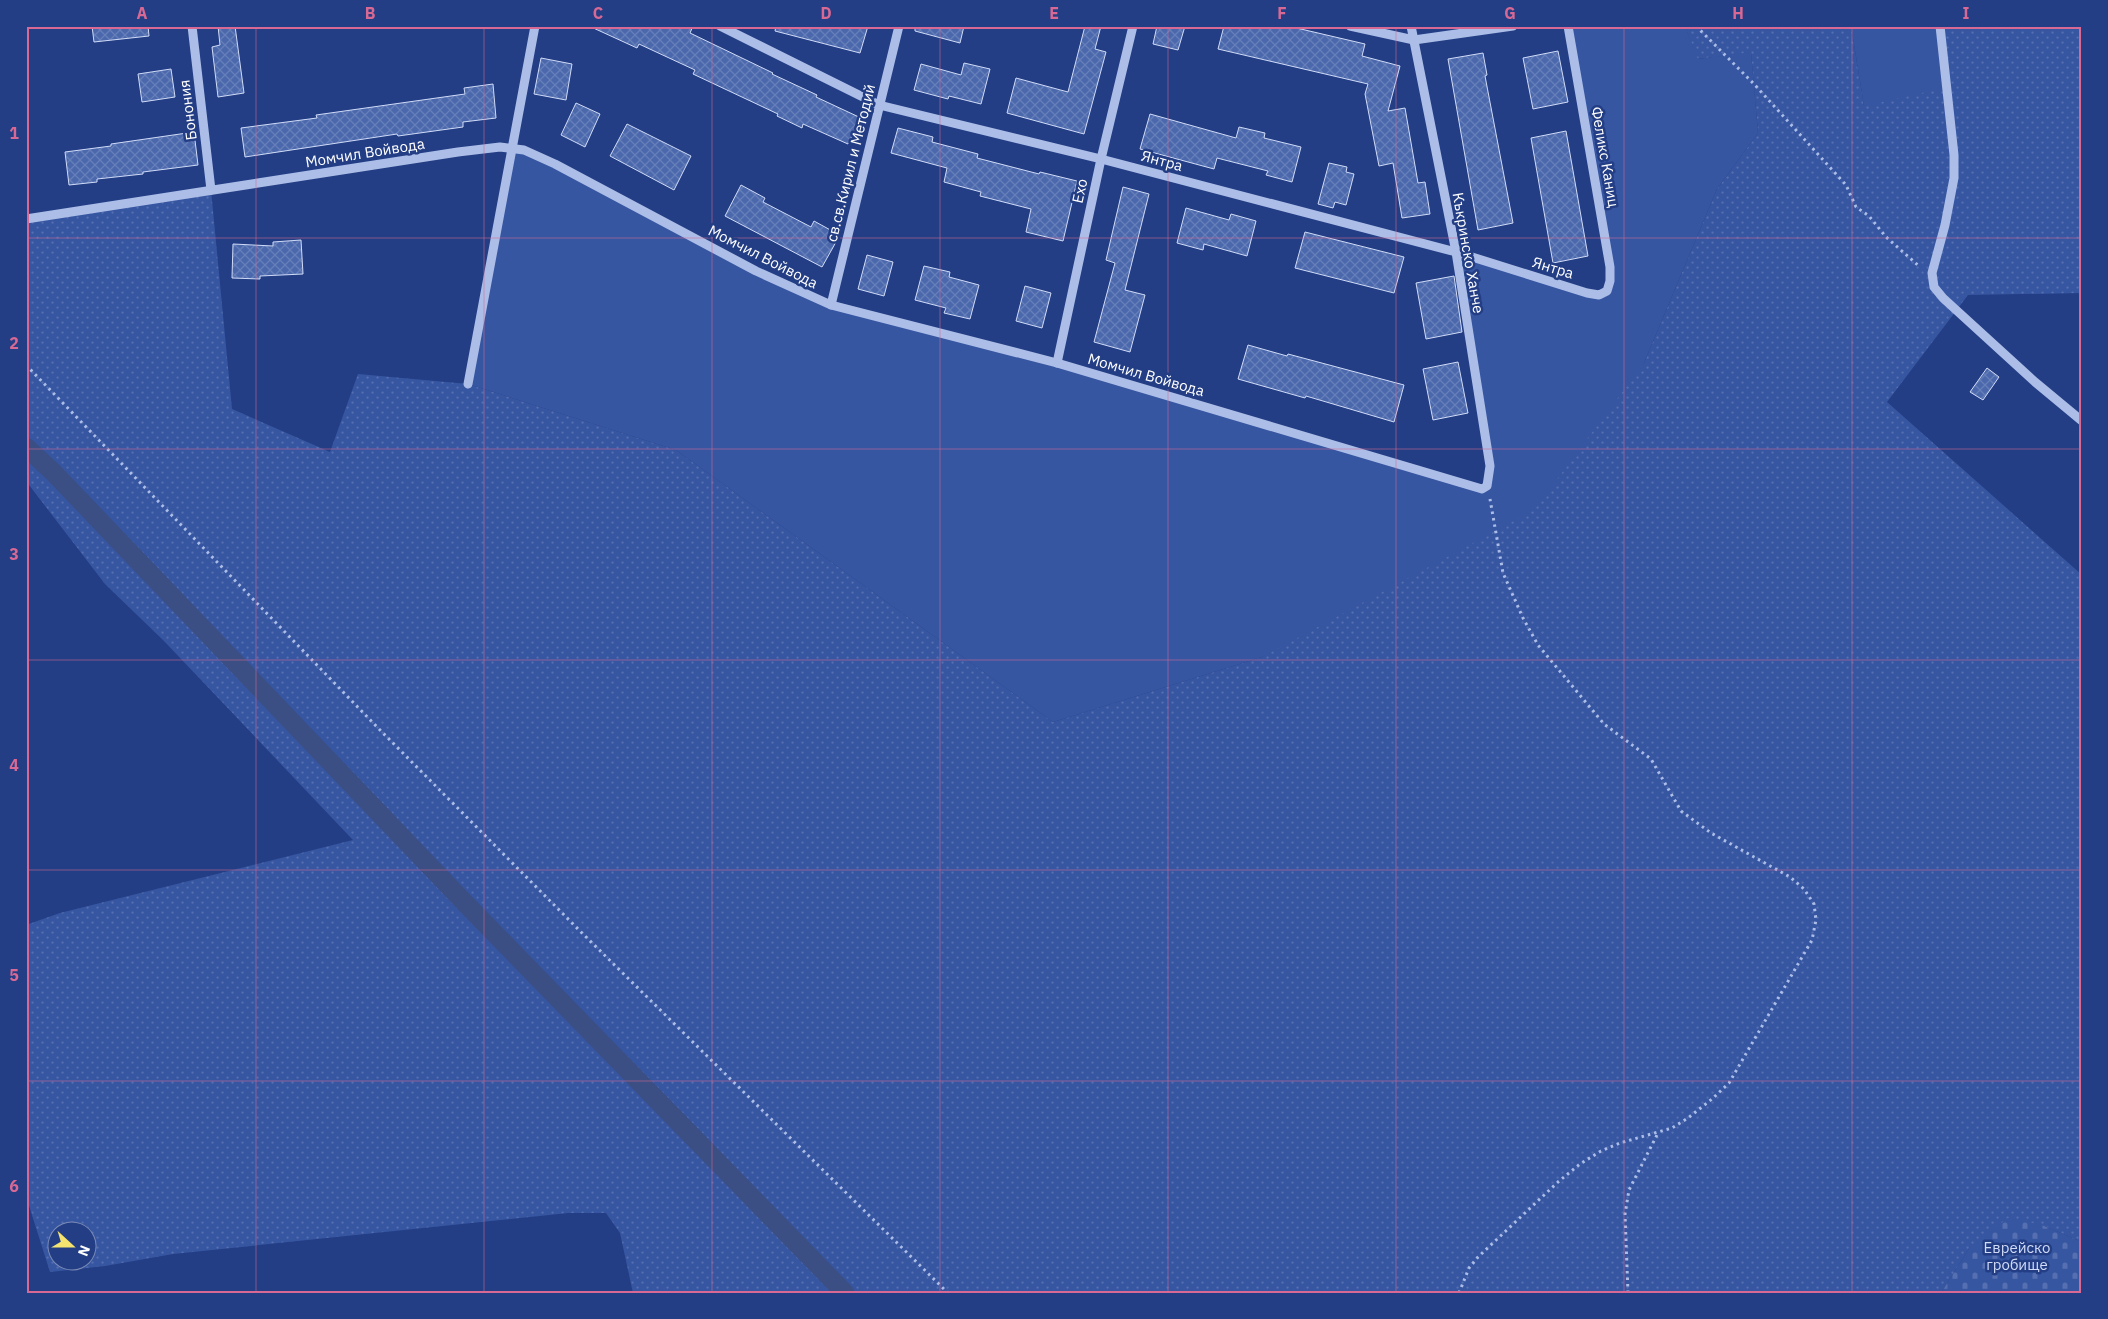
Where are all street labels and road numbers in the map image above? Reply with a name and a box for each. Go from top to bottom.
street label: Бонония [174,79,201,141]
street label: св.св.Кирил и Методий [822,82,879,244]
street label: Феликс Каниц [1587,105,1624,209]
street label: Момчил Войвода [304,134,426,171]
street label: Янтра [1139,146,1185,175]
street label: Ехо [1068,177,1091,205]
street label: Къкринско Ханче [1449,191,1488,315]
street label: Момчил Войвода [705,221,821,292]
street label: Янтра [1530,252,1576,283]
street label: Момчил Войвода [1086,349,1207,400]

